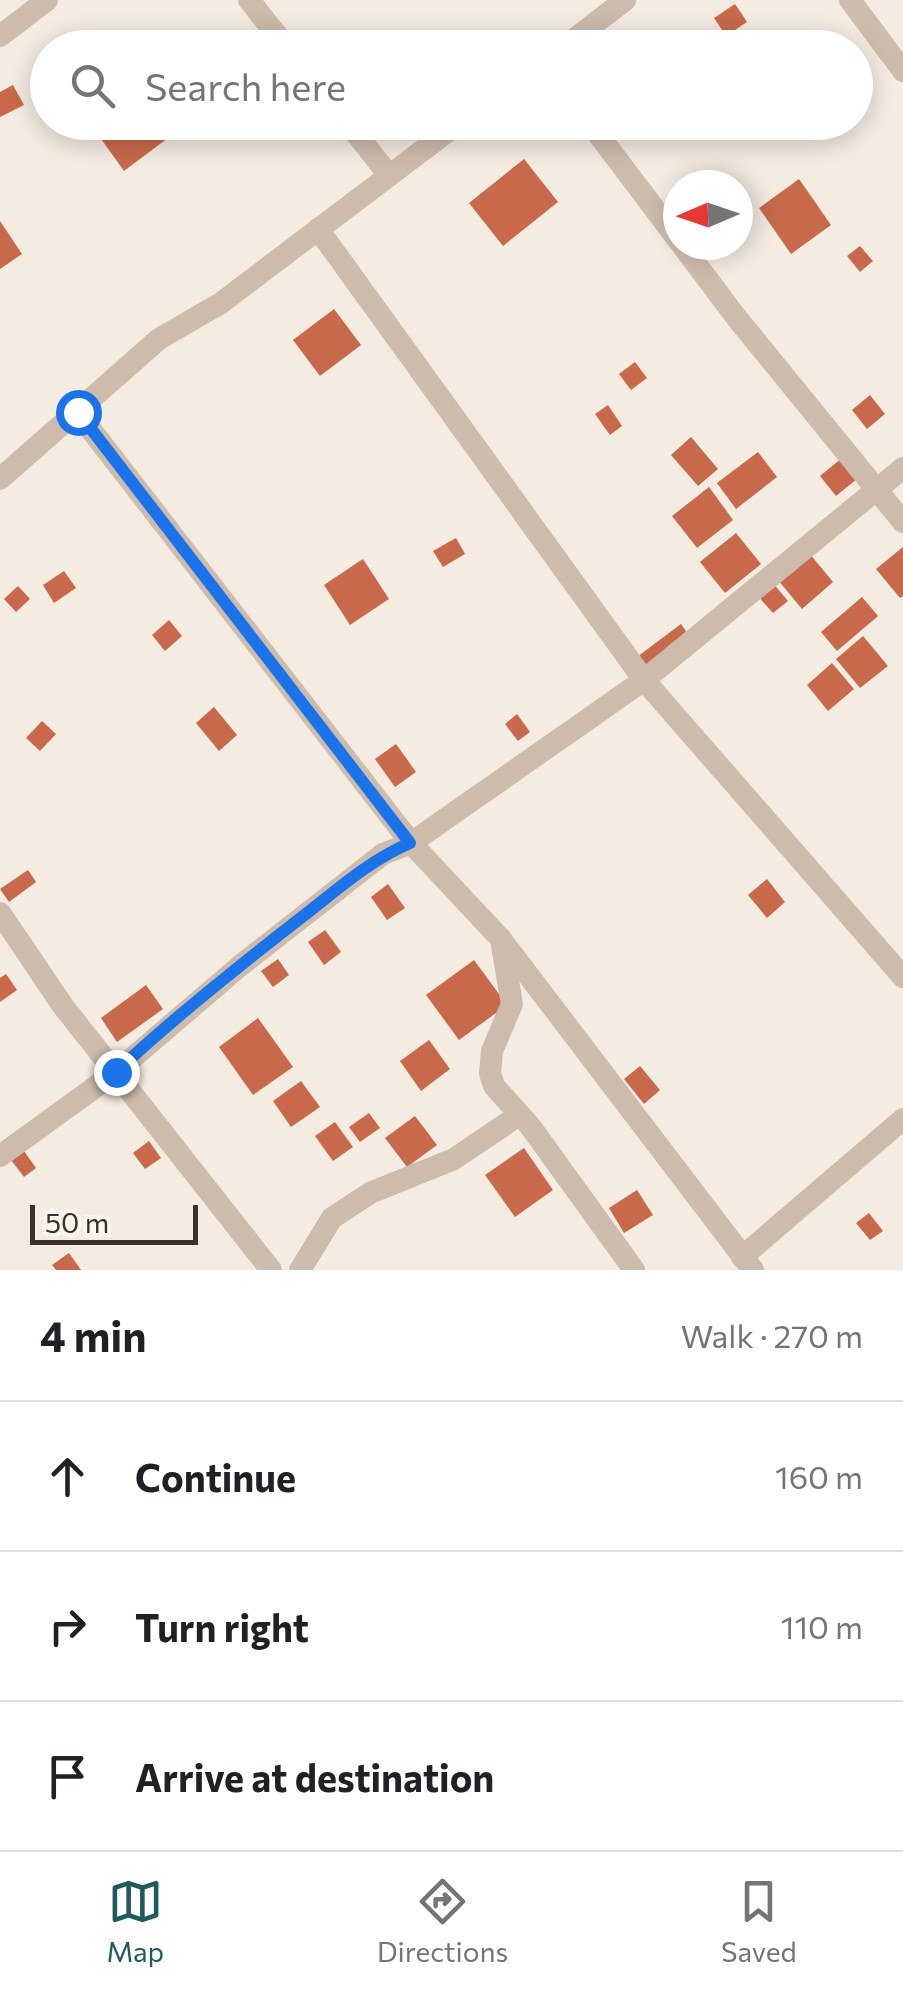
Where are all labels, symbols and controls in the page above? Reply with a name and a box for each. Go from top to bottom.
search box [30,30,873,140]
icon: search [65,58,120,113]
text: Search here [145,62,346,109]
north arrow [663,170,753,260]
route start [56,390,102,436]
route end [94,1050,140,1096]
scale bar [30,1200,198,1244]
text: 50 m [45,1205,109,1239]
text: 4 min [40,1309,146,1361]
text: Walk · 270 m [681,1315,863,1355]
icon: ahead [40,1449,95,1504]
text: Continue [135,1453,296,1500]
text: 160 m [775,1456,863,1496]
icon: right [40,1599,95,1654]
text: Turn right [135,1603,309,1650]
text: 110 m [781,1606,863,1646]
icon: arrive [40,1749,95,1804]
text: Arrive at destination [135,1753,494,1800]
tab: Map [106,1874,164,1968]
tab: Directions [377,1874,508,1968]
tab: Saved [721,1874,797,1968]

